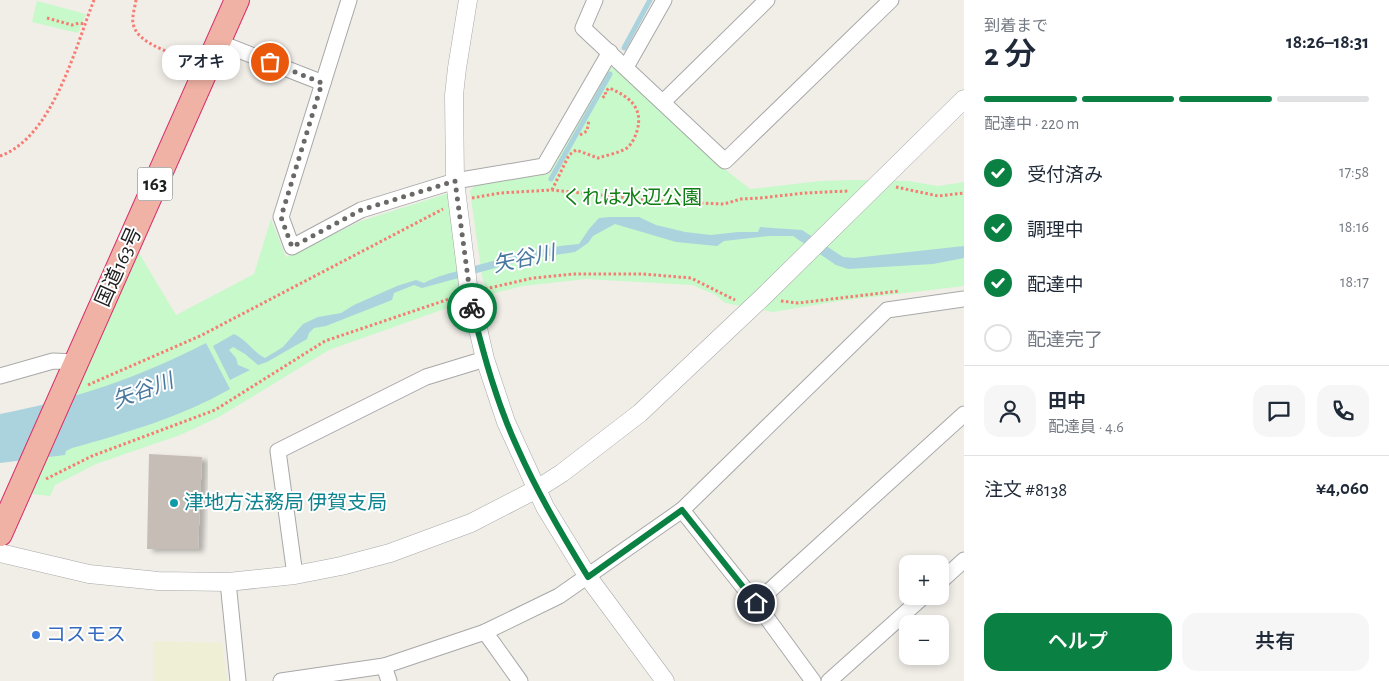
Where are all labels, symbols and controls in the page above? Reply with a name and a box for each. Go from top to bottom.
text: 到着まで [984,18,1048,34]
text: 18:26–18:31 [1286,33,1369,52]
text: 2 分 [984,39,1036,71]
pin [249,41,291,83]
callout: アオキ [162,44,240,80]
icon: bag [256,48,284,76]
text: アオキ [177,54,225,70]
text: 配達中 · 220 m [984,116,1079,132]
icon: check [984,159,1012,187]
text: 17:58 [1339,164,1369,180]
text: 受付済み [1027,166,1103,185]
road number: 163 [138,168,172,200]
park label: くれは水辺公園 [562,187,702,208]
icon: check [984,214,1012,242]
text: 18:16 [1339,219,1369,235]
text: 調理中 [1027,221,1084,240]
street label: 国道163号 [92,224,145,310]
water label: 矢谷川 [491,241,559,276]
icon: check [984,269,1012,297]
text: 18:17 [1340,274,1369,290]
text: 配達中 [1027,276,1084,295]
courier [447,283,497,333]
icon: bike [458,294,486,322]
text: 配達完了 [1027,331,1103,350]
water label: 矢谷川 [109,369,178,412]
button: person [984,385,1036,437]
button: chat [1253,385,1305,437]
button: phone [1317,385,1369,437]
text: 田中 [1048,392,1086,411]
text: 配達員 · 4.6 [1048,419,1124,435]
text: ¥4,060 [1316,479,1369,498]
text: 注文 #8138 [984,481,1067,500]
place label: 津地方法務局 伊賀支局 [184,491,387,513]
marker: 津地方法務局 伊賀支局 [168,497,180,509]
map controls [899,555,949,665]
button: + [899,555,949,605]
pin [735,582,777,624]
icon: home [742,589,770,617]
button: ヘルプ [984,613,1172,671]
button: 共有 [1182,613,1369,671]
button: − [899,615,949,665]
place label: コスモス [46,625,126,645]
marker: コスモス [30,629,42,641]

